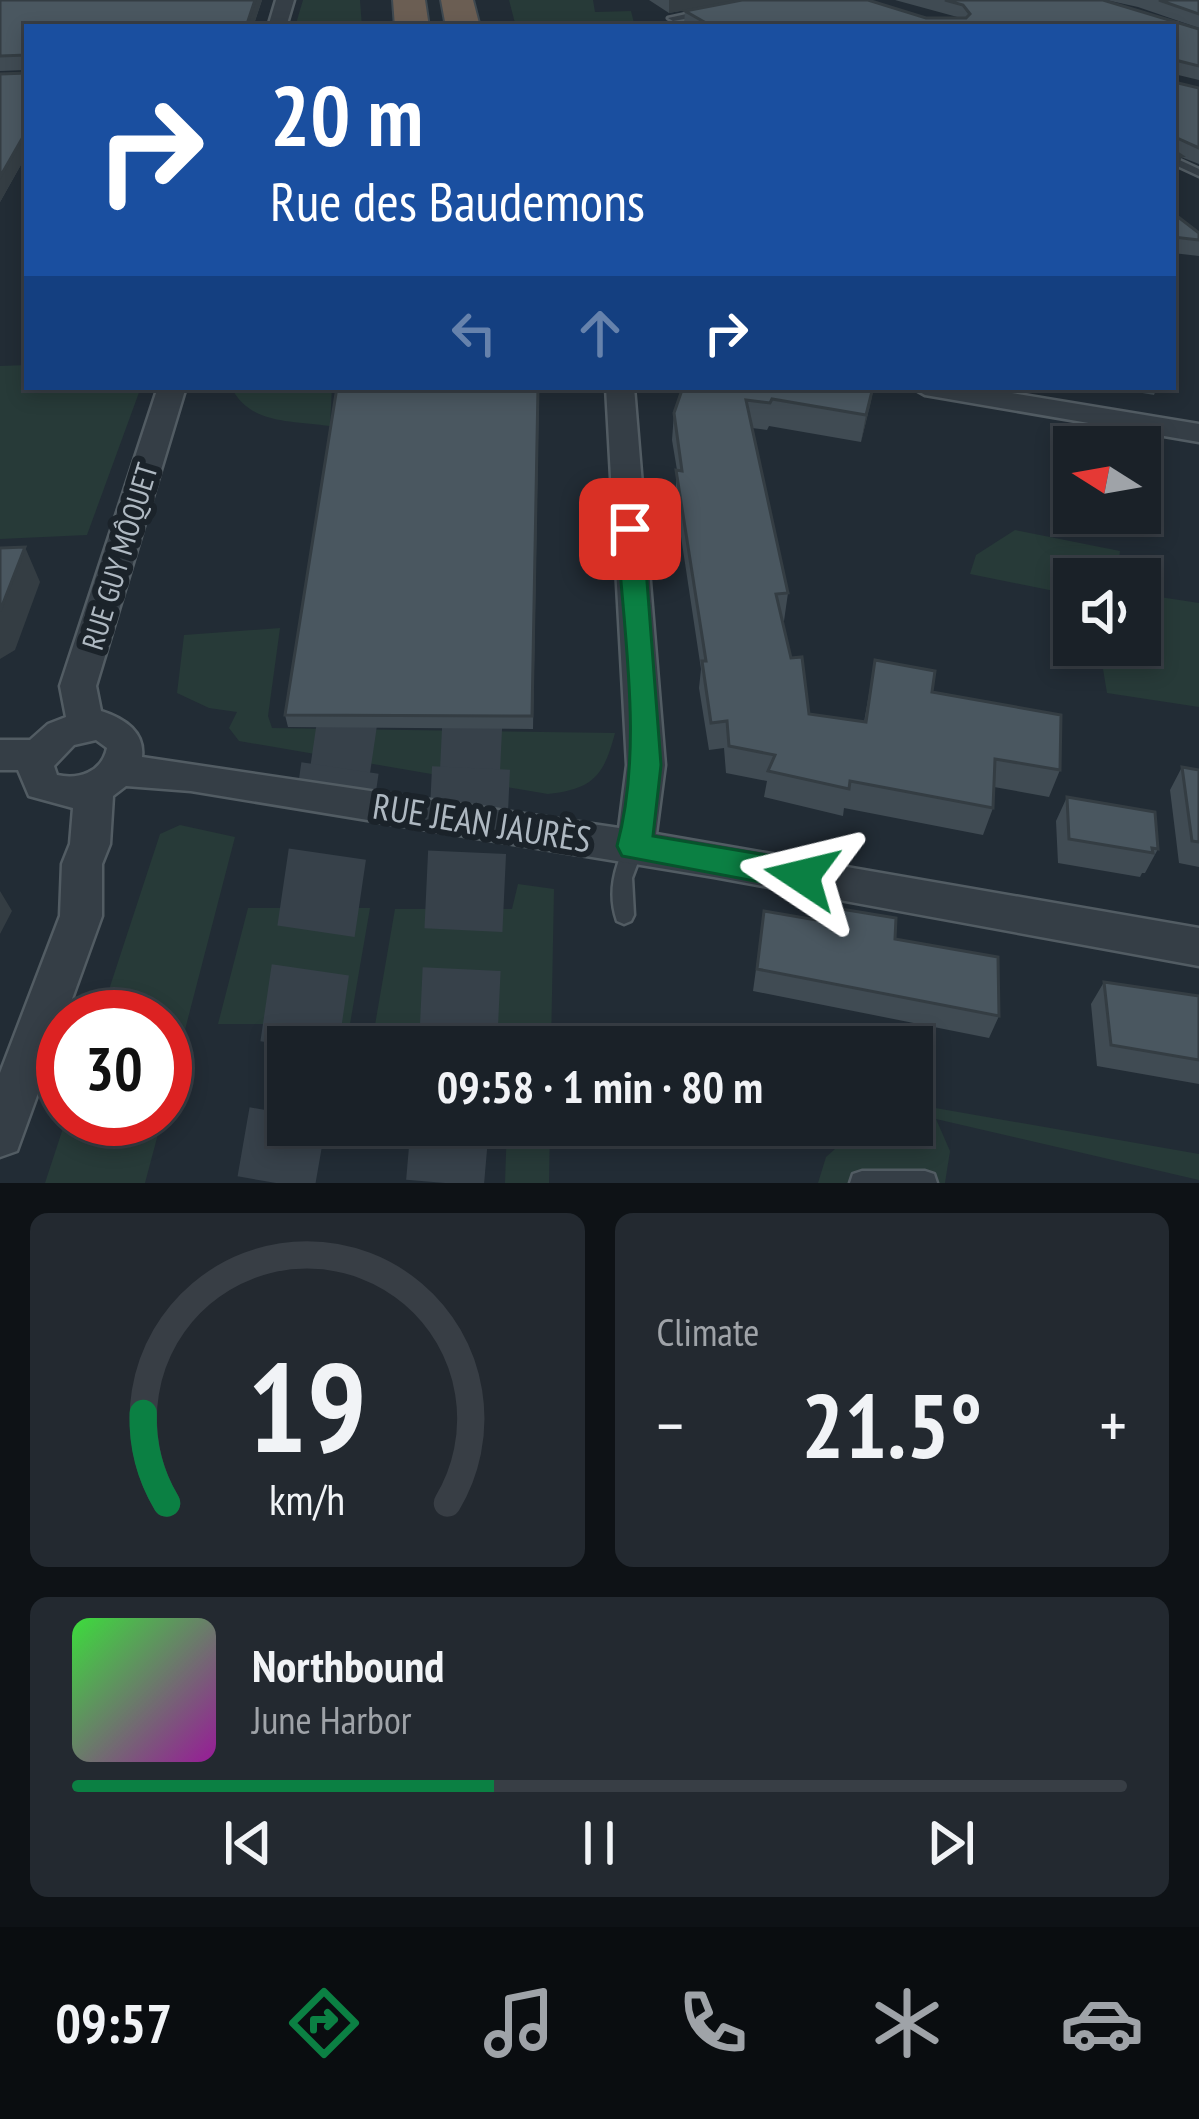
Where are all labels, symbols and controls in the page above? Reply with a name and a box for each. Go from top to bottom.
text: 20 m [270,60,423,169]
icon: right [72,72,228,228]
text: Rue des Baudemons [270,166,645,236]
icon: left [441,300,507,366]
icon: ahead [567,300,633,366]
icon: right [693,300,759,366]
north arrow [1053,426,1161,534]
map controls [1053,426,1161,666]
street label: RUE GUY MÔQUET [72,458,166,654]
pin [579,478,681,580]
icon: arrive [597,496,663,562]
button: sound [1053,558,1161,666]
street label: RUE JEAN JAURÈS [370,782,594,862]
position arrow [739,813,865,939]
speed limit sign: 30 [36,990,192,1146]
text: 09:58 · 1 min · 80 m [437,1057,763,1115]
text: Climate [657,1306,759,1357]
text: 19 [248,1325,367,1486]
text: 21.5° [801,1366,982,1483]
text: − [657,1382,684,1467]
text: + [1100,1382,1127,1467]
text: km/h [269,1471,345,1527]
text: Northbound [252,1636,444,1694]
text: June Harbor [252,1694,411,1745]
icon: previous [215,1810,281,1876]
icon: pause [566,1810,632,1876]
icon: next [918,1810,984,1876]
icon: directions [282,1981,366,2065]
icon: music [477,1981,561,2065]
icon: phone [671,1981,755,2065]
icon: climate [865,1981,949,2065]
icon: car [1060,1981,1144,2065]
text: 09:57 [55,1988,172,2058]

